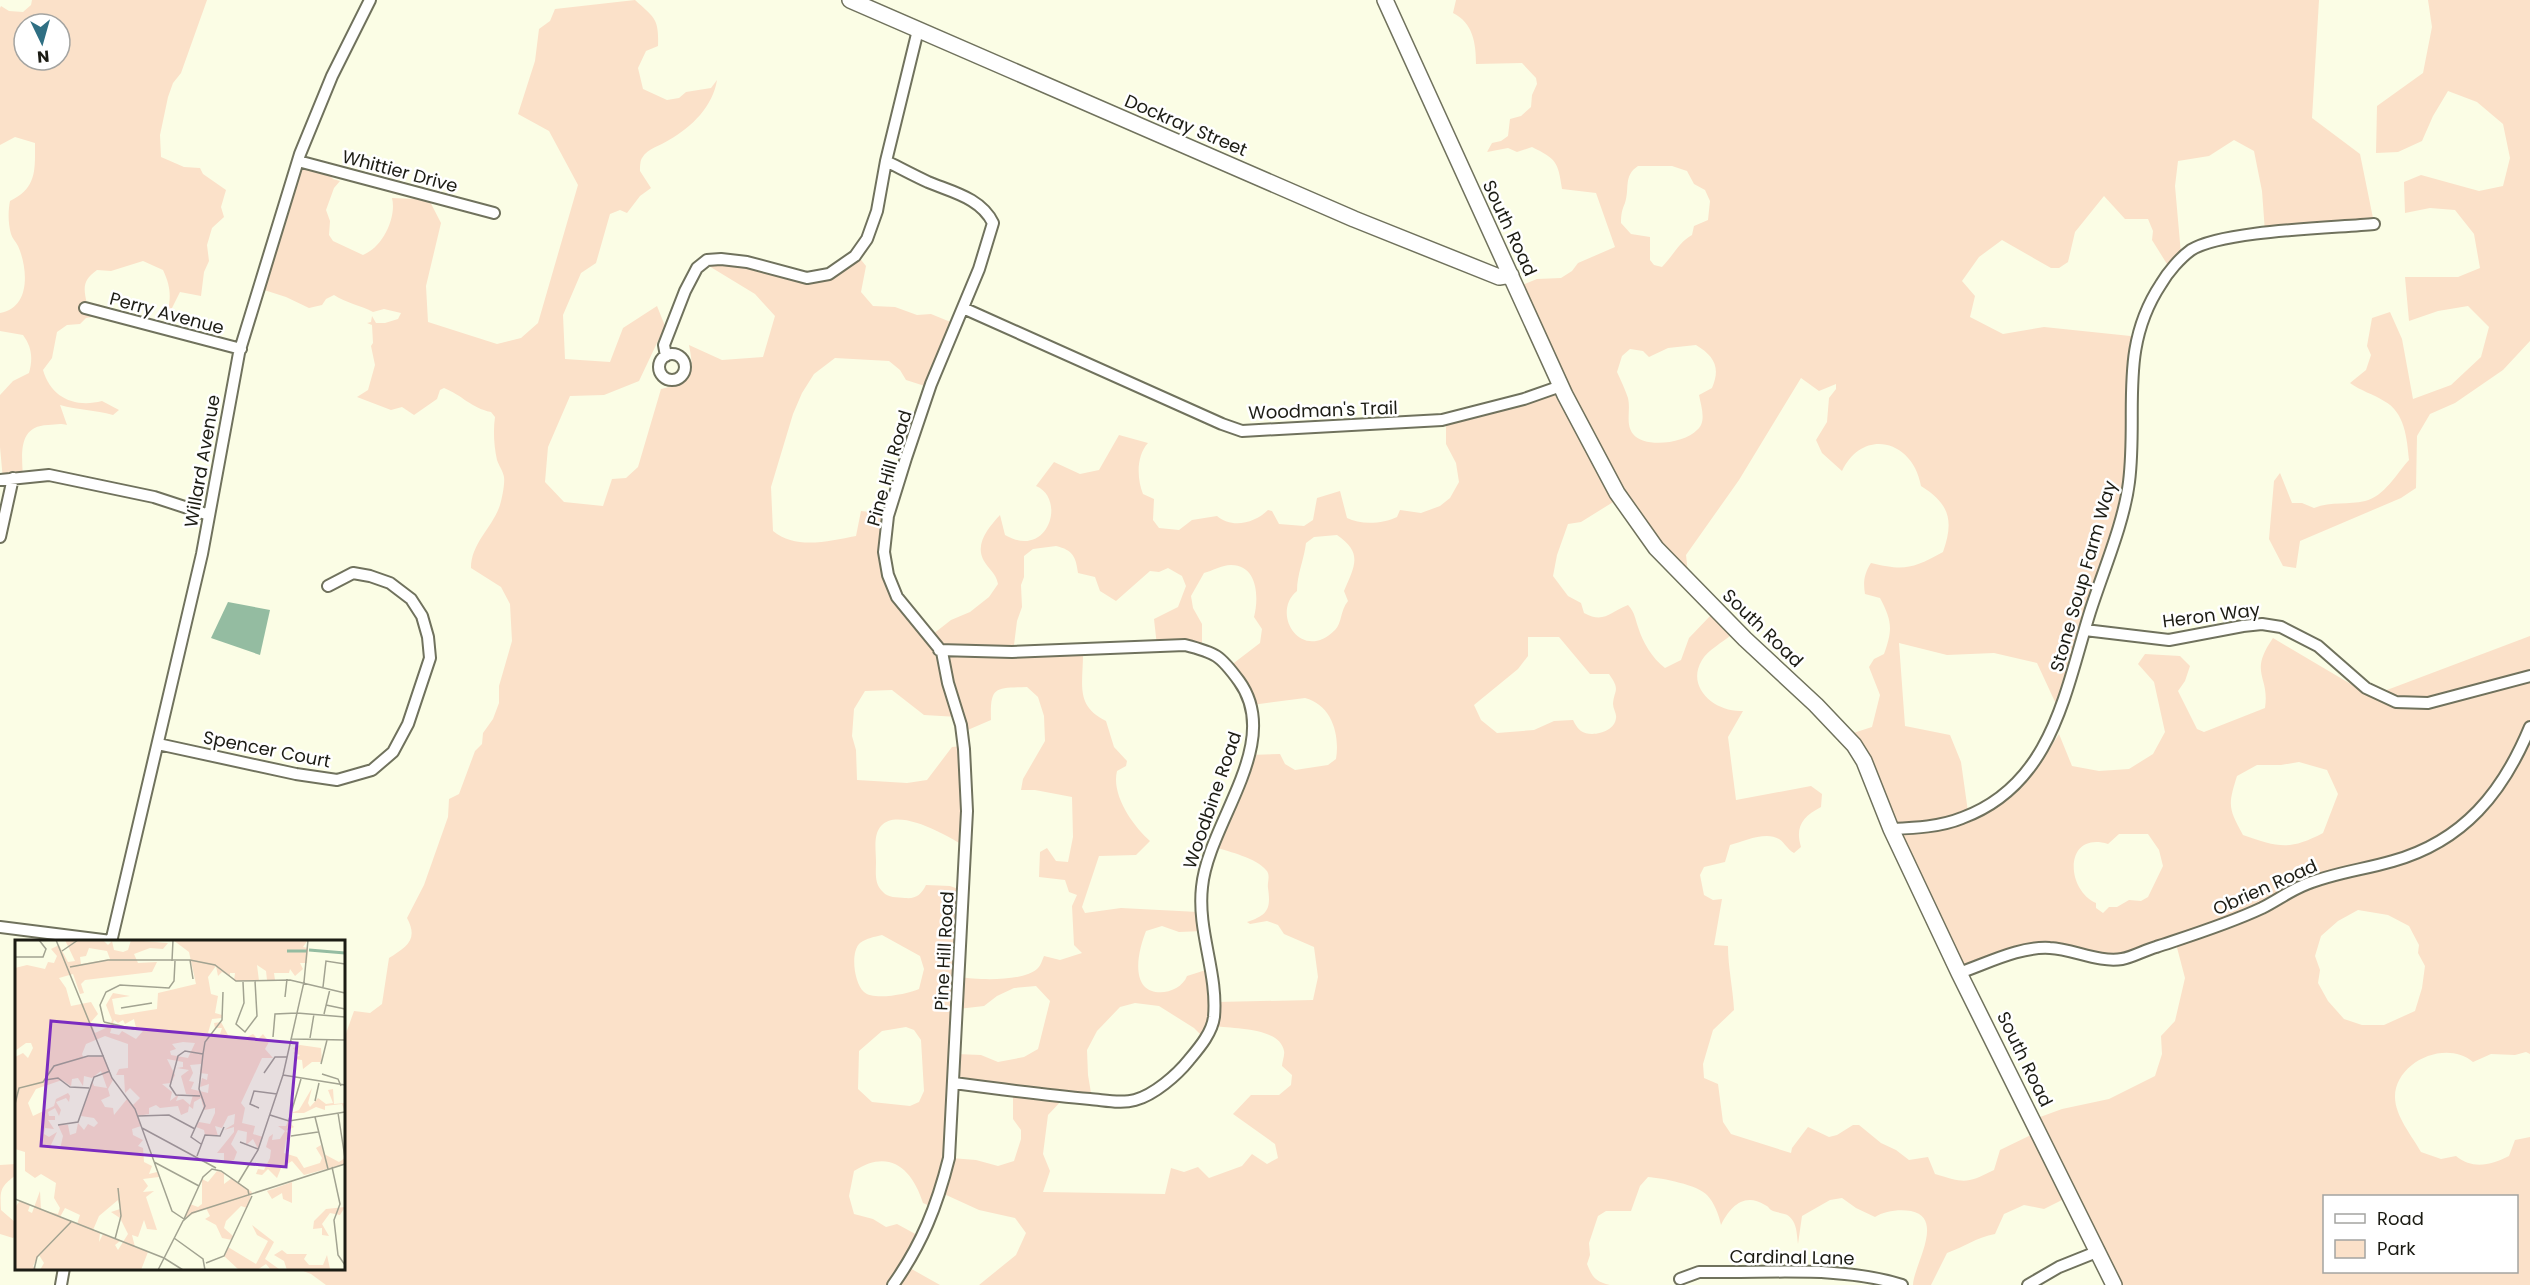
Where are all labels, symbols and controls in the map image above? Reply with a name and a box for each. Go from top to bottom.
north arrow [12,12,72,72]
text: N [36,44,50,68]
street label: Dockray Street [1121,88,1251,162]
street label: Whittier Drive [339,144,461,198]
street label: South Road [1477,176,1543,280]
street label: Perry Avenue [107,286,227,340]
street label: Willard Avenue [178,393,226,529]
street label: Woodman's Trail [1248,395,1398,425]
street label: Pine Hill Road [860,407,918,529]
street label: Stone Soup Farm Way [2044,477,2122,675]
street label: South Road [1717,583,1809,673]
street label: Heron Way [2161,597,2261,633]
street label: Spencer Court [201,724,333,774]
street label: Woodbine Road [1177,728,1247,872]
street label: Obrien Road [2209,853,2321,921]
street label: Pine Hill Road [928,891,960,1011]
inset map [15,940,345,1270]
street label: South Road [1991,1007,2059,1111]
legend [2323,1195,2518,1273]
text: Road [2377,1206,2424,1231]
text: Park [2377,1236,2416,1261]
street label: Cardinal Lane [1729,1243,1855,1271]

